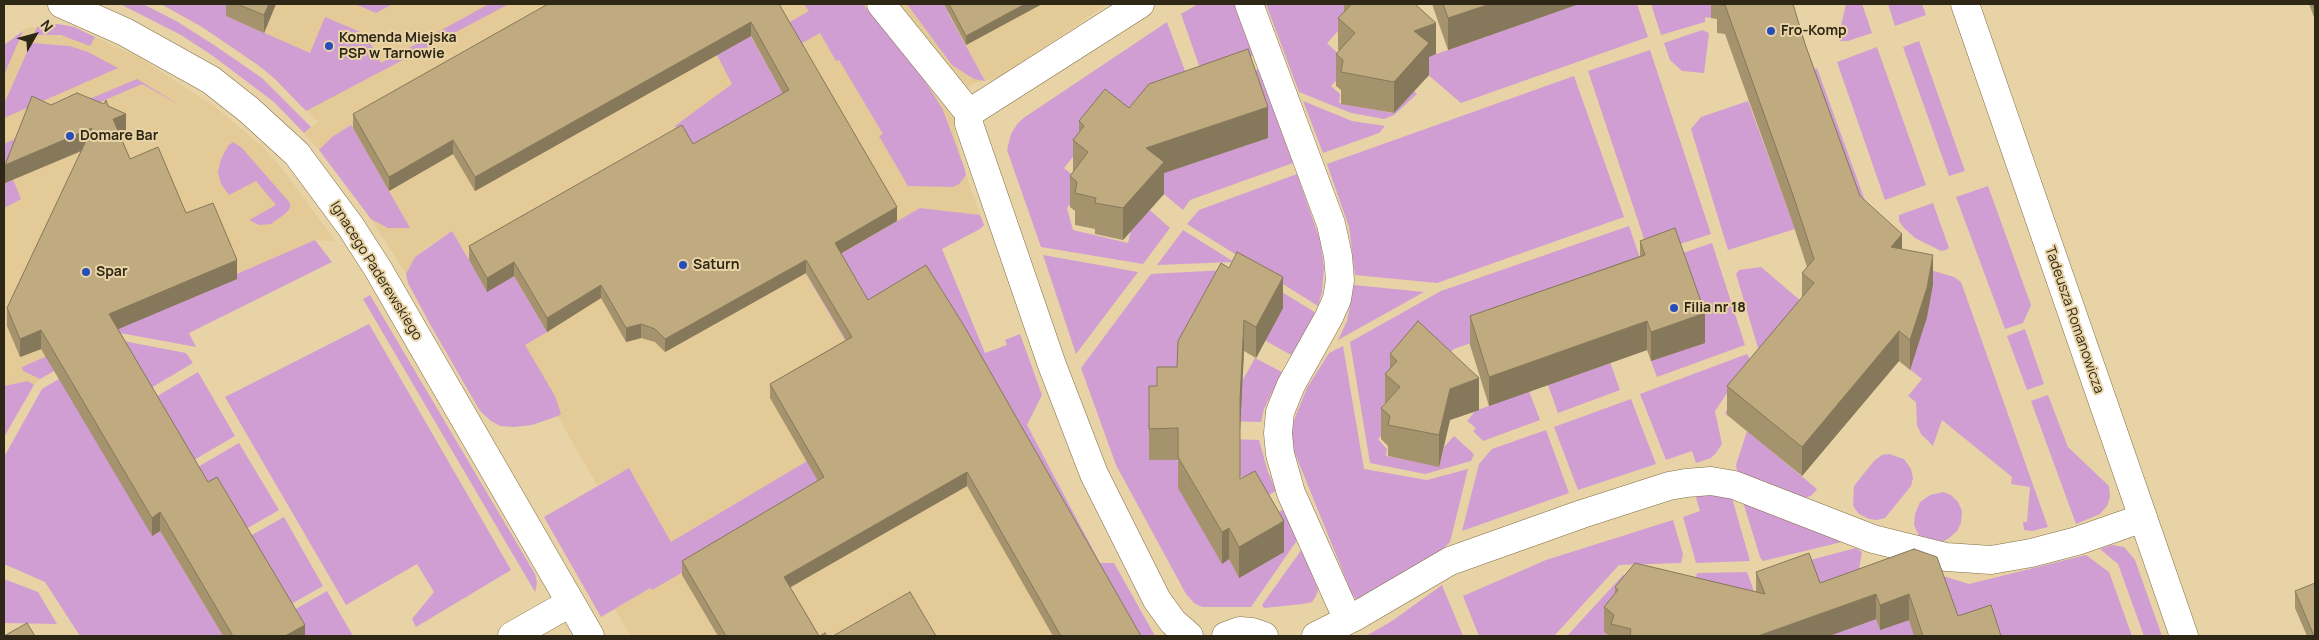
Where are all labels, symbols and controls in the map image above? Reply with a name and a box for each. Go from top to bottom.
north arrow [10,10,60,60]
text: N [37,16,58,35]
place label: Fro-Komp [1781,23,1847,39]
marker: Fro-Komp [1765,25,1777,37]
place label: Komenda Miejska PSP w Tarnowie [339,30,457,62]
marker: Komenda Miejska PSP w Tarnowie [323,40,335,52]
place label: Domare Bar [80,128,158,144]
marker: Domare Bar [64,130,76,142]
street label: Ignacego Paderewskiego [326,198,426,344]
street label: Tadeusza Romanowicza [2041,244,2107,396]
place label: Saturn [693,257,739,273]
marker: Saturn [677,259,689,271]
place label: Spar [96,264,127,280]
marker: Spar [80,266,92,278]
place label: Filia nr 18 [1684,300,1746,316]
marker: Filia nr 18 [1668,302,1680,314]

